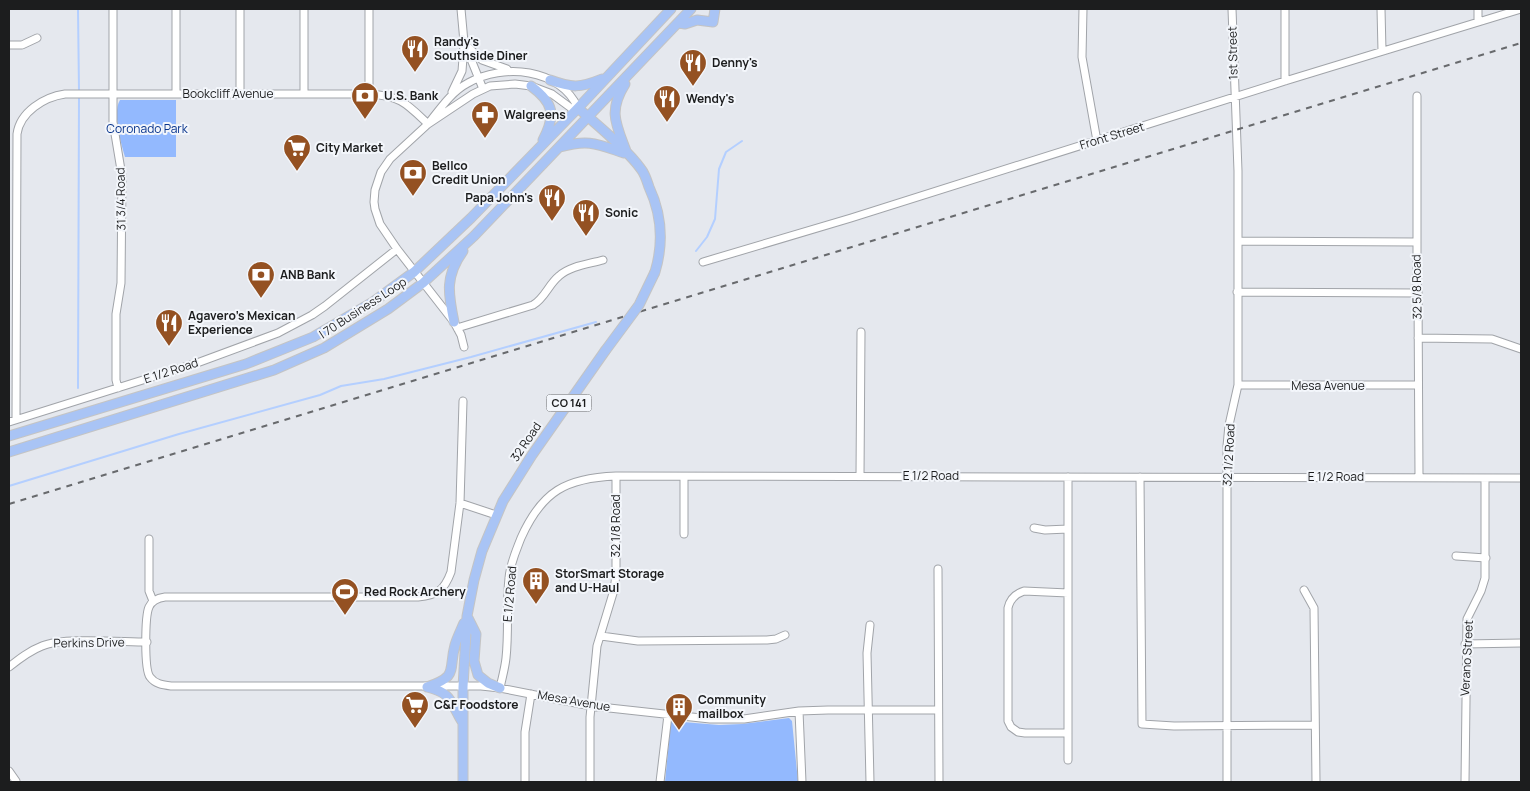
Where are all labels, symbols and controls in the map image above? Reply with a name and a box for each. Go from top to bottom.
street label: 1st Street [1224,26,1241,80]
place label: Randy's Southside Diner [434,33,528,64]
restaurant icon: Randy's Southside Diner [400,34,430,73]
restaurant icon: Denny's [678,48,708,87]
place label: Denny's [712,54,758,71]
bank icon: U.S. Bank [350,81,380,120]
restaurant icon: Wendy's [652,84,682,123]
street label: Bookcliff Avenue [183,85,273,102]
place label: U.S. Bank [384,87,439,104]
place label: Wendy's [686,90,735,107]
pharmacy icon: Walgreens [470,100,500,139]
place label: Walgreens [504,106,566,123]
street label: Front Street [1077,118,1147,153]
park label: Coronado Park [106,120,189,137]
supermarket icon: City Market [282,133,312,172]
place label: City Market [316,139,383,156]
place label: Bellco Credit Union [432,157,506,188]
bank icon: Bellco Credit Union [398,158,428,197]
street label: 31 3/4 Road [111,167,130,231]
restaurant icon: Papa John's [537,183,567,222]
place label: Papa John's [465,189,533,206]
restaurant icon: Sonic [571,198,601,237]
place label: Sonic [605,204,638,221]
street label: 32 5/8 Road [1407,254,1426,320]
bank icon: ANB Bank [246,260,276,299]
place label: ANB Bank [280,266,336,283]
street label: I 70 Business Loop [316,273,410,342]
place label: Agavero's Mexican Experience [188,307,295,338]
restaurant icon: Agavero's Mexican Experience [154,308,184,347]
street label: E 1/2 Road [141,354,200,387]
street label: Mesa Avenue [1291,377,1365,394]
road number: CO 141 [546,394,592,412]
street label: 32 Road [506,419,545,465]
street label: 32 1/2 Road [1218,423,1239,487]
street label: E 1/2 Road [903,467,959,484]
street label: E 1/2 Road [1308,468,1364,485]
street label: 32 1/8 Road [607,494,624,558]
street label: E 1/2 Road [499,565,520,623]
place label: StorSmart Storage and U-Haul [555,565,664,596]
building icon: StorSmart Storage and U-Haul [521,566,551,605]
sports icon: Red Rock Archery [330,577,360,616]
place label: Red Rock Archery [364,583,466,600]
street label: Verano Street [1456,619,1477,696]
street label: Perkins Drive [53,633,125,652]
street label: Mesa Avenue [536,686,612,715]
supermarket icon: C&F Foodstore [400,690,430,729]
place label: Community mailbox [698,691,766,722]
building icon: Community mailbox [664,692,694,731]
place label: C&F Foodstore [434,696,519,713]

